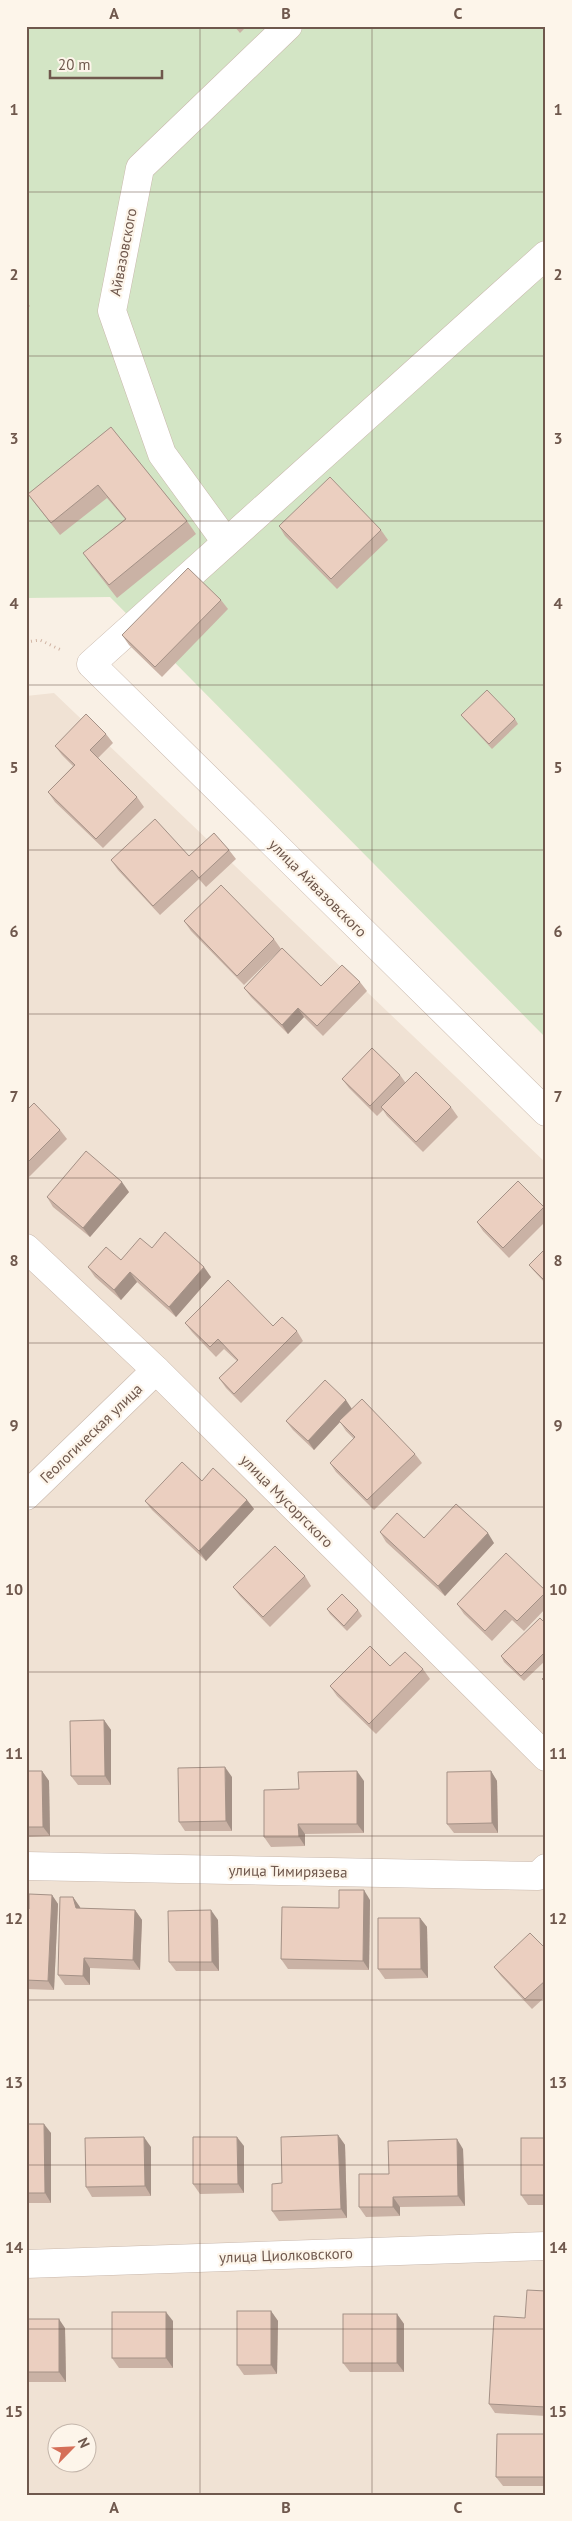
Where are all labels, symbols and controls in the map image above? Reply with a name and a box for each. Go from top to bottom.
text: A [109,3,119,23]
text: B [281,3,291,23]
text: C [454,3,463,23]
scale bar [50,48,162,80]
text: 20 m [58,55,91,74]
text: 1 [9,99,19,119]
text: 1 [553,99,563,119]
street label: Айвазовского [105,206,141,298]
text: 2 [9,264,19,284]
text: 2 [553,264,563,284]
text: 3 [9,428,19,448]
text: 3 [553,428,563,448]
text: 4 [9,593,19,613]
text: 4 [553,593,563,613]
text: 5 [9,757,19,777]
text: 5 [553,757,563,777]
street label: улица Айвазовского [265,835,371,941]
text: 6 [9,921,19,941]
text: 6 [553,921,563,941]
text: 7 [9,1086,19,1106]
text: 7 [553,1086,563,1106]
text: 8 [9,1250,19,1270]
text: 8 [553,1250,563,1270]
street label: Геологическая улица [36,1379,146,1487]
text: 9 [9,1415,19,1435]
text: 9 [553,1415,563,1435]
street label: улица Мусоргского [236,1450,338,1552]
text: 10 [5,1579,23,1599]
text: 10 [549,1579,567,1599]
text: 11 [5,1743,23,1763]
text: 11 [549,1743,567,1763]
street label: улица Тимирязева [228,1860,348,1882]
text: 12 [5,1908,23,1928]
text: 12 [549,1908,567,1928]
text: 13 [5,2072,23,2092]
text: 13 [549,2072,567,2092]
text: 14 [5,2237,23,2257]
text: 14 [549,2237,567,2257]
street label: улица Циолковского [219,2243,353,2267]
text: 15 [5,2401,23,2421]
text: 15 [549,2401,567,2421]
north arrow [48,2424,98,2474]
text: N [74,2435,94,2451]
text: A [109,2497,119,2517]
text: B [281,2497,291,2517]
text: C [454,2497,463,2517]

